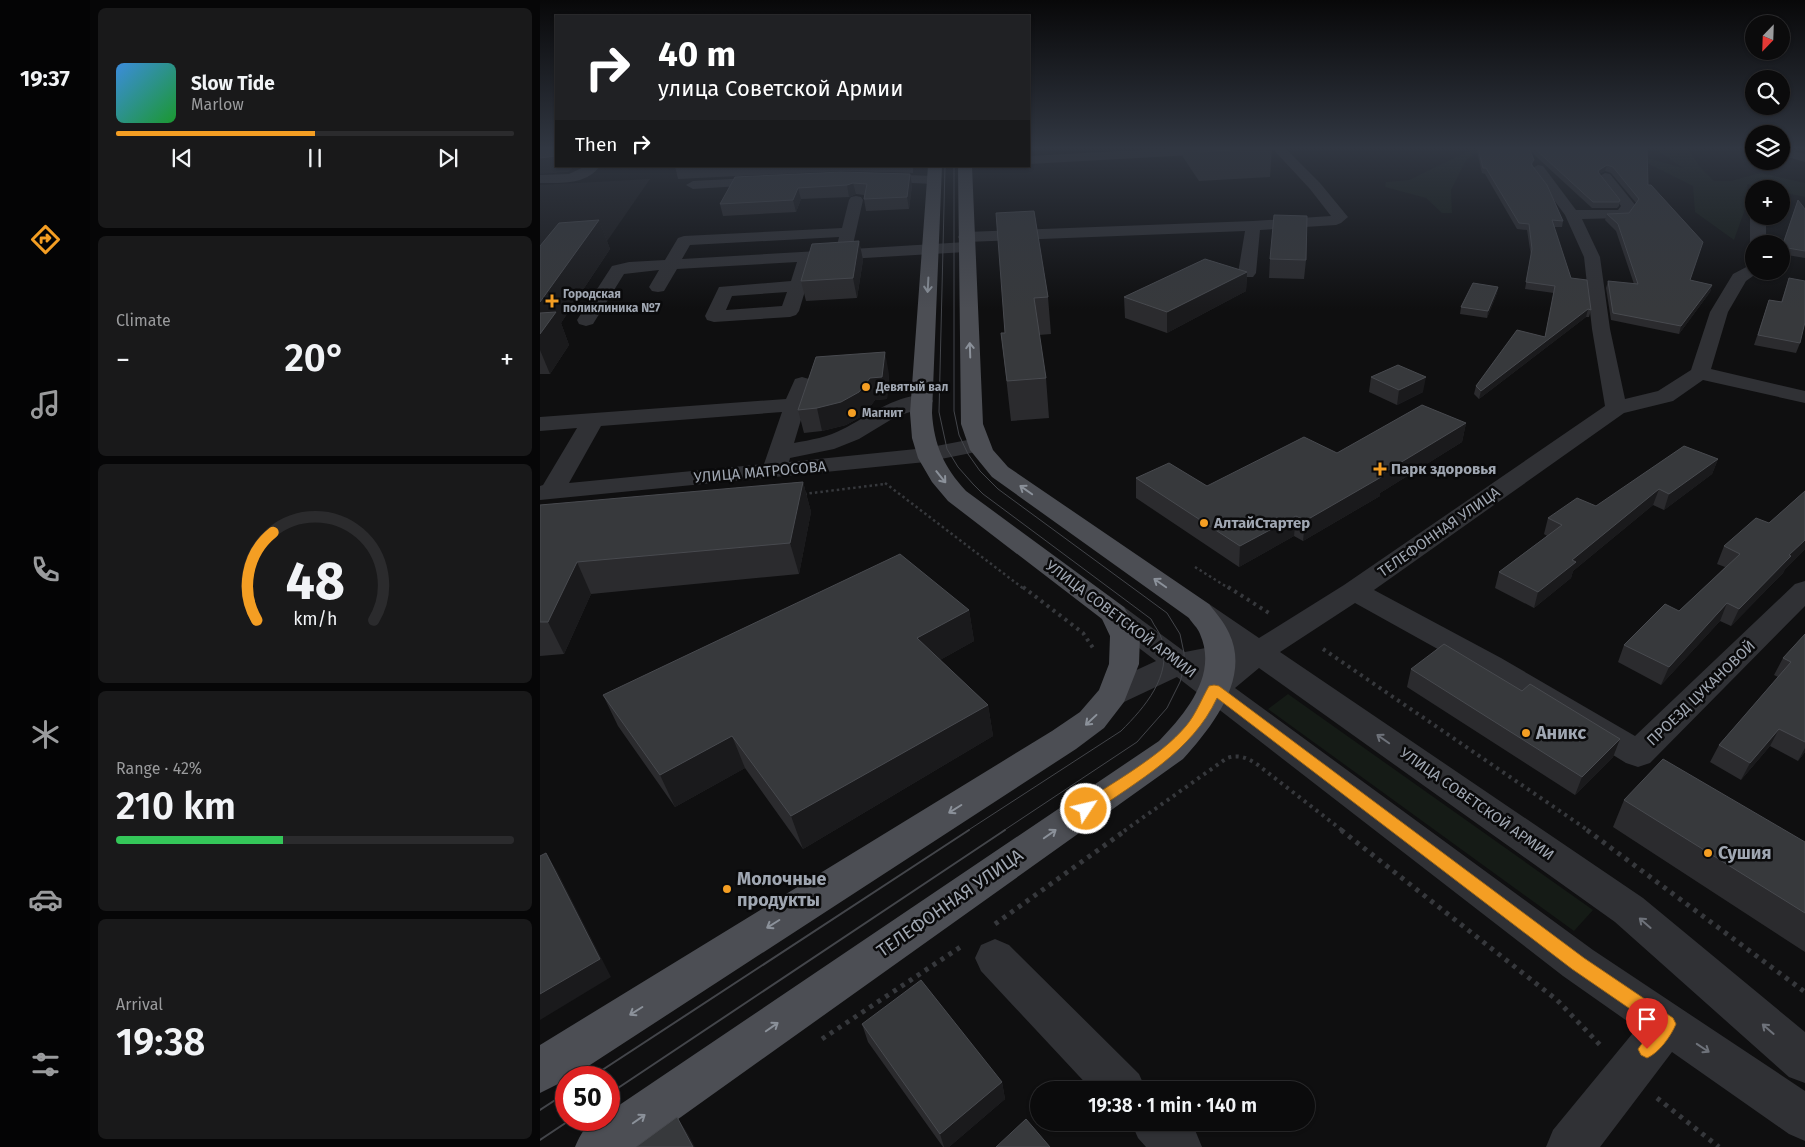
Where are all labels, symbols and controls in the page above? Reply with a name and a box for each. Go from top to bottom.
north arrow [1745,15,1790,60]
map controls [1745,15,1790,280]
text: 40 m [658,33,736,75]
icon: right [575,35,640,100]
text: 19:37 [20,65,70,92]
button: search [1745,70,1790,115]
text: Slow Tide [191,72,275,95]
text: улица Советской Армии [658,75,903,102]
text: Marlow [191,95,244,114]
button: layers [1745,125,1790,170]
icon: right [627,130,655,158]
text: Then [575,133,617,156]
icon: previous [168,144,196,172]
icon: pause [301,144,329,172]
icon: next [434,144,462,172]
button: + [1745,180,1790,225]
icon: directions [28,222,63,257]
button: − [1745,235,1790,280]
one-way arrow [924,277,933,293]
place label: Городская поликлиника №7 [563,287,661,315]
marker: Городская поликлиника №7 [545,294,559,308]
text: Climate [116,311,171,330]
text: 20° [284,335,346,381]
text: − [116,343,130,376]
text: + [500,343,514,376]
one-way arrow [965,343,975,359]
place label: Девятый вал [875,380,948,394]
marker: Девятый вал [860,381,872,393]
icon: music [28,387,63,422]
place label: Магнит [862,406,903,420]
marker: Магнит [846,407,858,419]
street label: УЛИЦА МАТРОСОВА [693,457,827,487]
place label: Парк здоровья [1391,460,1496,478]
marker: Парк здоровья [1373,462,1387,476]
one-way arrow [935,470,946,483]
street label: ТЕЛЕФОННАЯ УЛИЦА [1375,483,1504,581]
one-way arrow [1020,485,1034,495]
place label: АлтайСтартер [1213,514,1310,532]
marker: АлтайСтартер [1198,517,1210,529]
text: 48 [285,550,345,613]
icon: phone [28,552,63,587]
street label: УЛИЦА СОВЕТСКОЙ АРМИИ [1042,556,1200,682]
one-way arrow [1153,578,1167,588]
text: km/h [293,608,337,630]
street label: ПРОЕЗД ЦУКАНОВОЙ [1643,637,1759,749]
one-way arrow [1084,714,1097,726]
icon: climate [28,717,63,752]
place label: Аникс [1535,722,1586,744]
marker: Аникс [1520,727,1532,739]
one-way arrow [1376,734,1390,744]
street label: УЛИЦА СОВЕТСКОЙ АРМИИ [1397,744,1557,864]
text: Range · 42% [116,759,202,778]
position arrow [1059,782,1111,834]
text: 210 km [116,783,236,829]
one-way arrow [948,804,962,815]
one-way arrow [1043,829,1057,839]
place label: Сушия [1718,842,1772,864]
street label: ТЕЛЕФОННАЯ УЛИЦА [873,844,1028,962]
marker: Сушия [1702,847,1714,859]
place label: Молочные продукты [737,868,826,911]
icon: car [28,882,63,917]
marker: Молочные продукты [721,883,733,895]
one-way arrow [1638,918,1651,929]
one-way arrow [767,919,781,929]
text: Arrival [116,995,163,1014]
pin [1626,998,1668,1049]
icon: arrive [1633,1005,1661,1033]
one-way arrow [629,1006,643,1016]
text: 19:38 [116,1019,205,1065]
one-way arrow [765,1022,779,1032]
one-way arrow [1762,1024,1775,1035]
one-way arrow [1696,1043,1710,1053]
icon: filters [28,1047,63,1082]
speed limit sign: 50 [555,1066,620,1131]
text: 19:38 · 1 min · 140 m [1088,1094,1257,1117]
one-way arrow [632,1114,646,1124]

